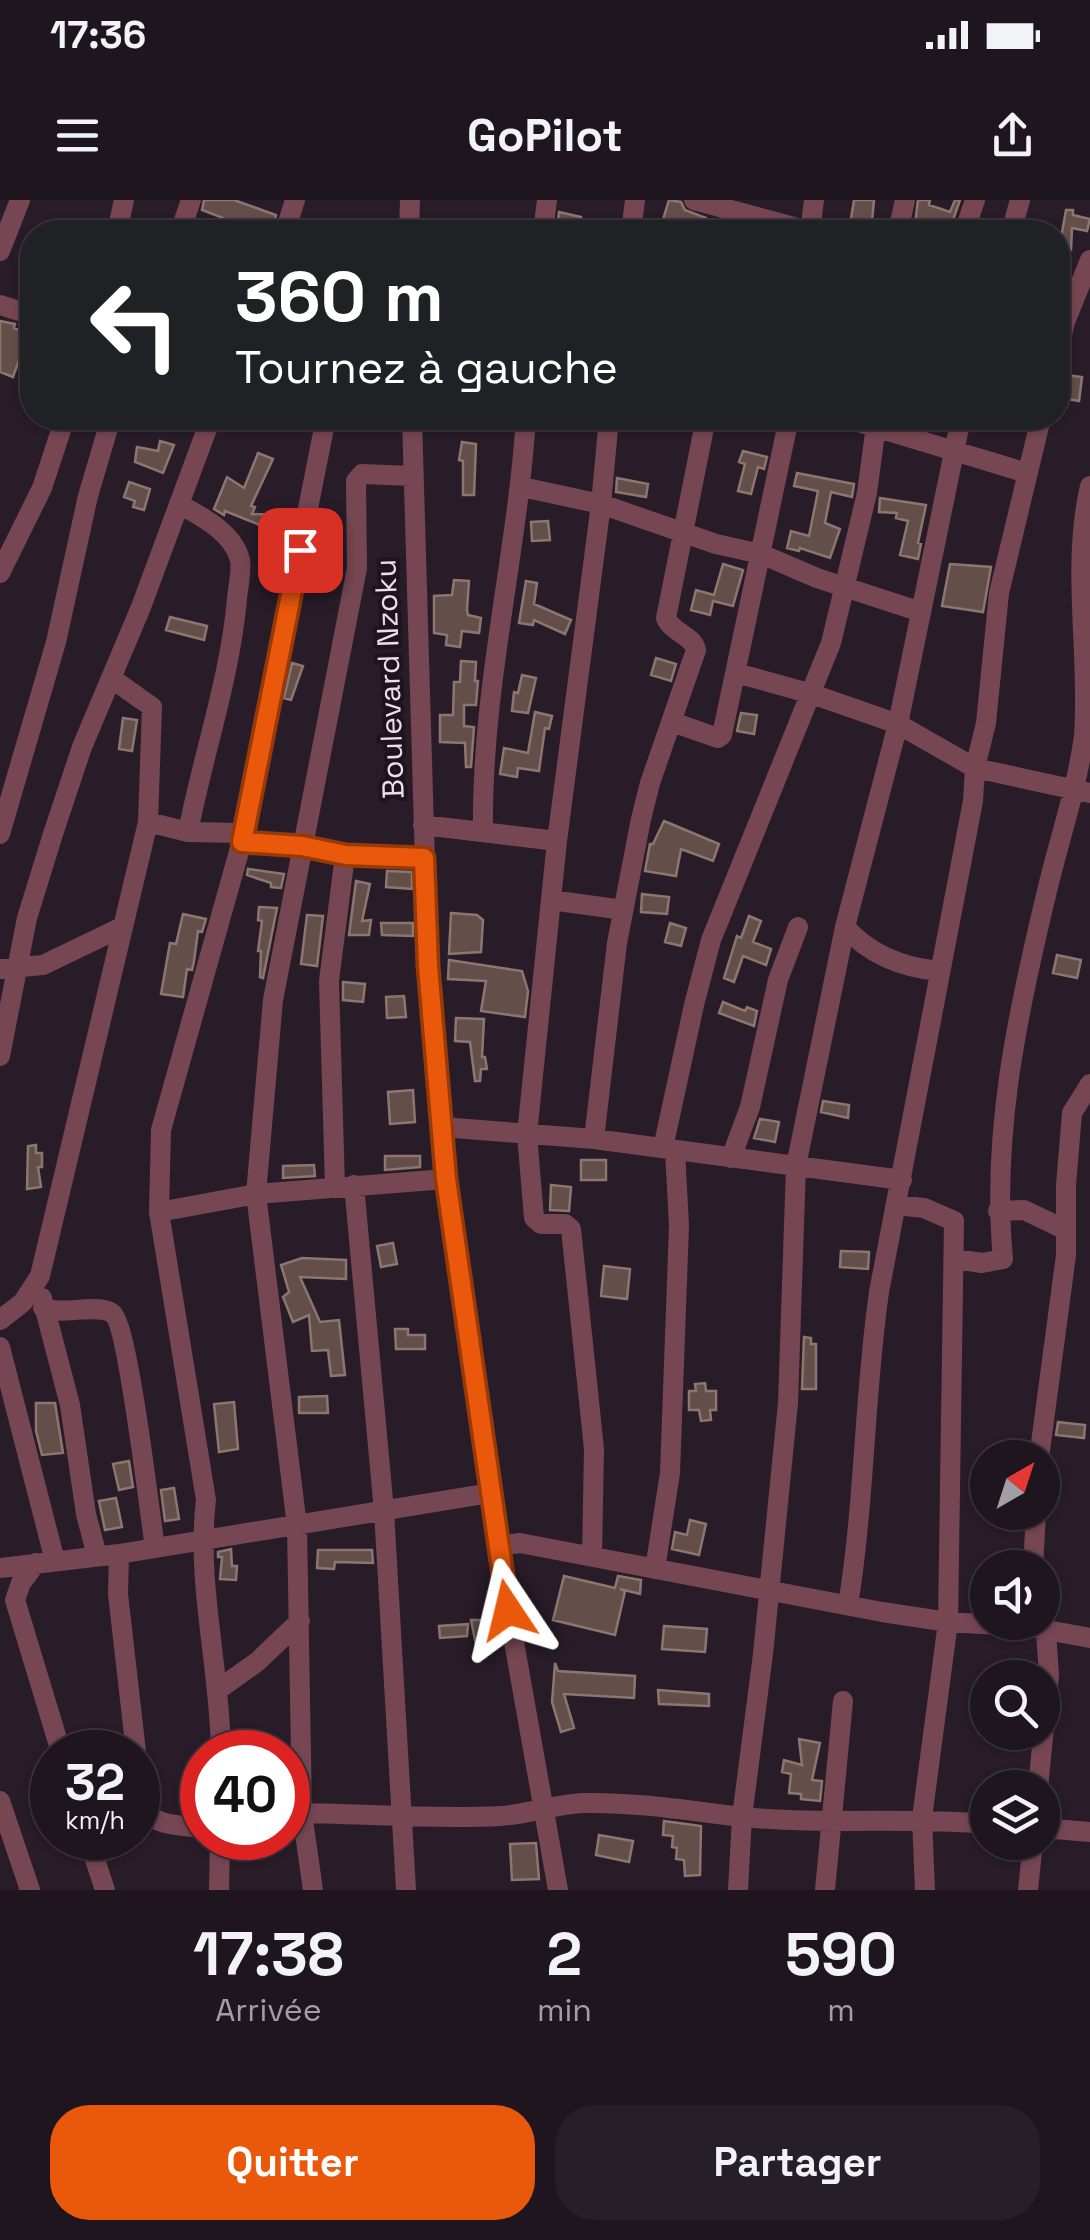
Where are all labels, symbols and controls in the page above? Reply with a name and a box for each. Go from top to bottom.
text: 17:36 [50,11,146,59]
text: GoPilot [467,107,623,164]
icon: menu [50,108,105,163]
icon: share [985,108,1040,163]
text: 360 m [235,252,444,341]
icon: left [70,260,200,390]
text: Tournez à gauche [235,339,618,396]
pin [258,508,343,593]
icon: arrive [273,523,328,578]
street label: Boulevard Nzoku [365,558,413,800]
north arrow [970,1440,1060,1530]
map controls [970,1440,1060,1860]
button: sound [970,1550,1060,1640]
position arrow [456,1558,560,1662]
button: search [970,1660,1060,1750]
speed limit sign: 40 [180,1730,310,1860]
text: 32 [65,1751,125,1815]
button: layers [970,1770,1060,1860]
text: km/h [65,1804,125,1836]
text: 17:38 [193,1916,344,1993]
text: 2 [547,1916,582,1993]
text: 590 [785,1916,897,1993]
text: Arrivée [215,1990,322,2030]
text: min [537,1990,592,2030]
text: m [827,1990,855,2030]
button: Quitter [50,2105,535,2220]
button: Partager [555,2105,1040,2220]

